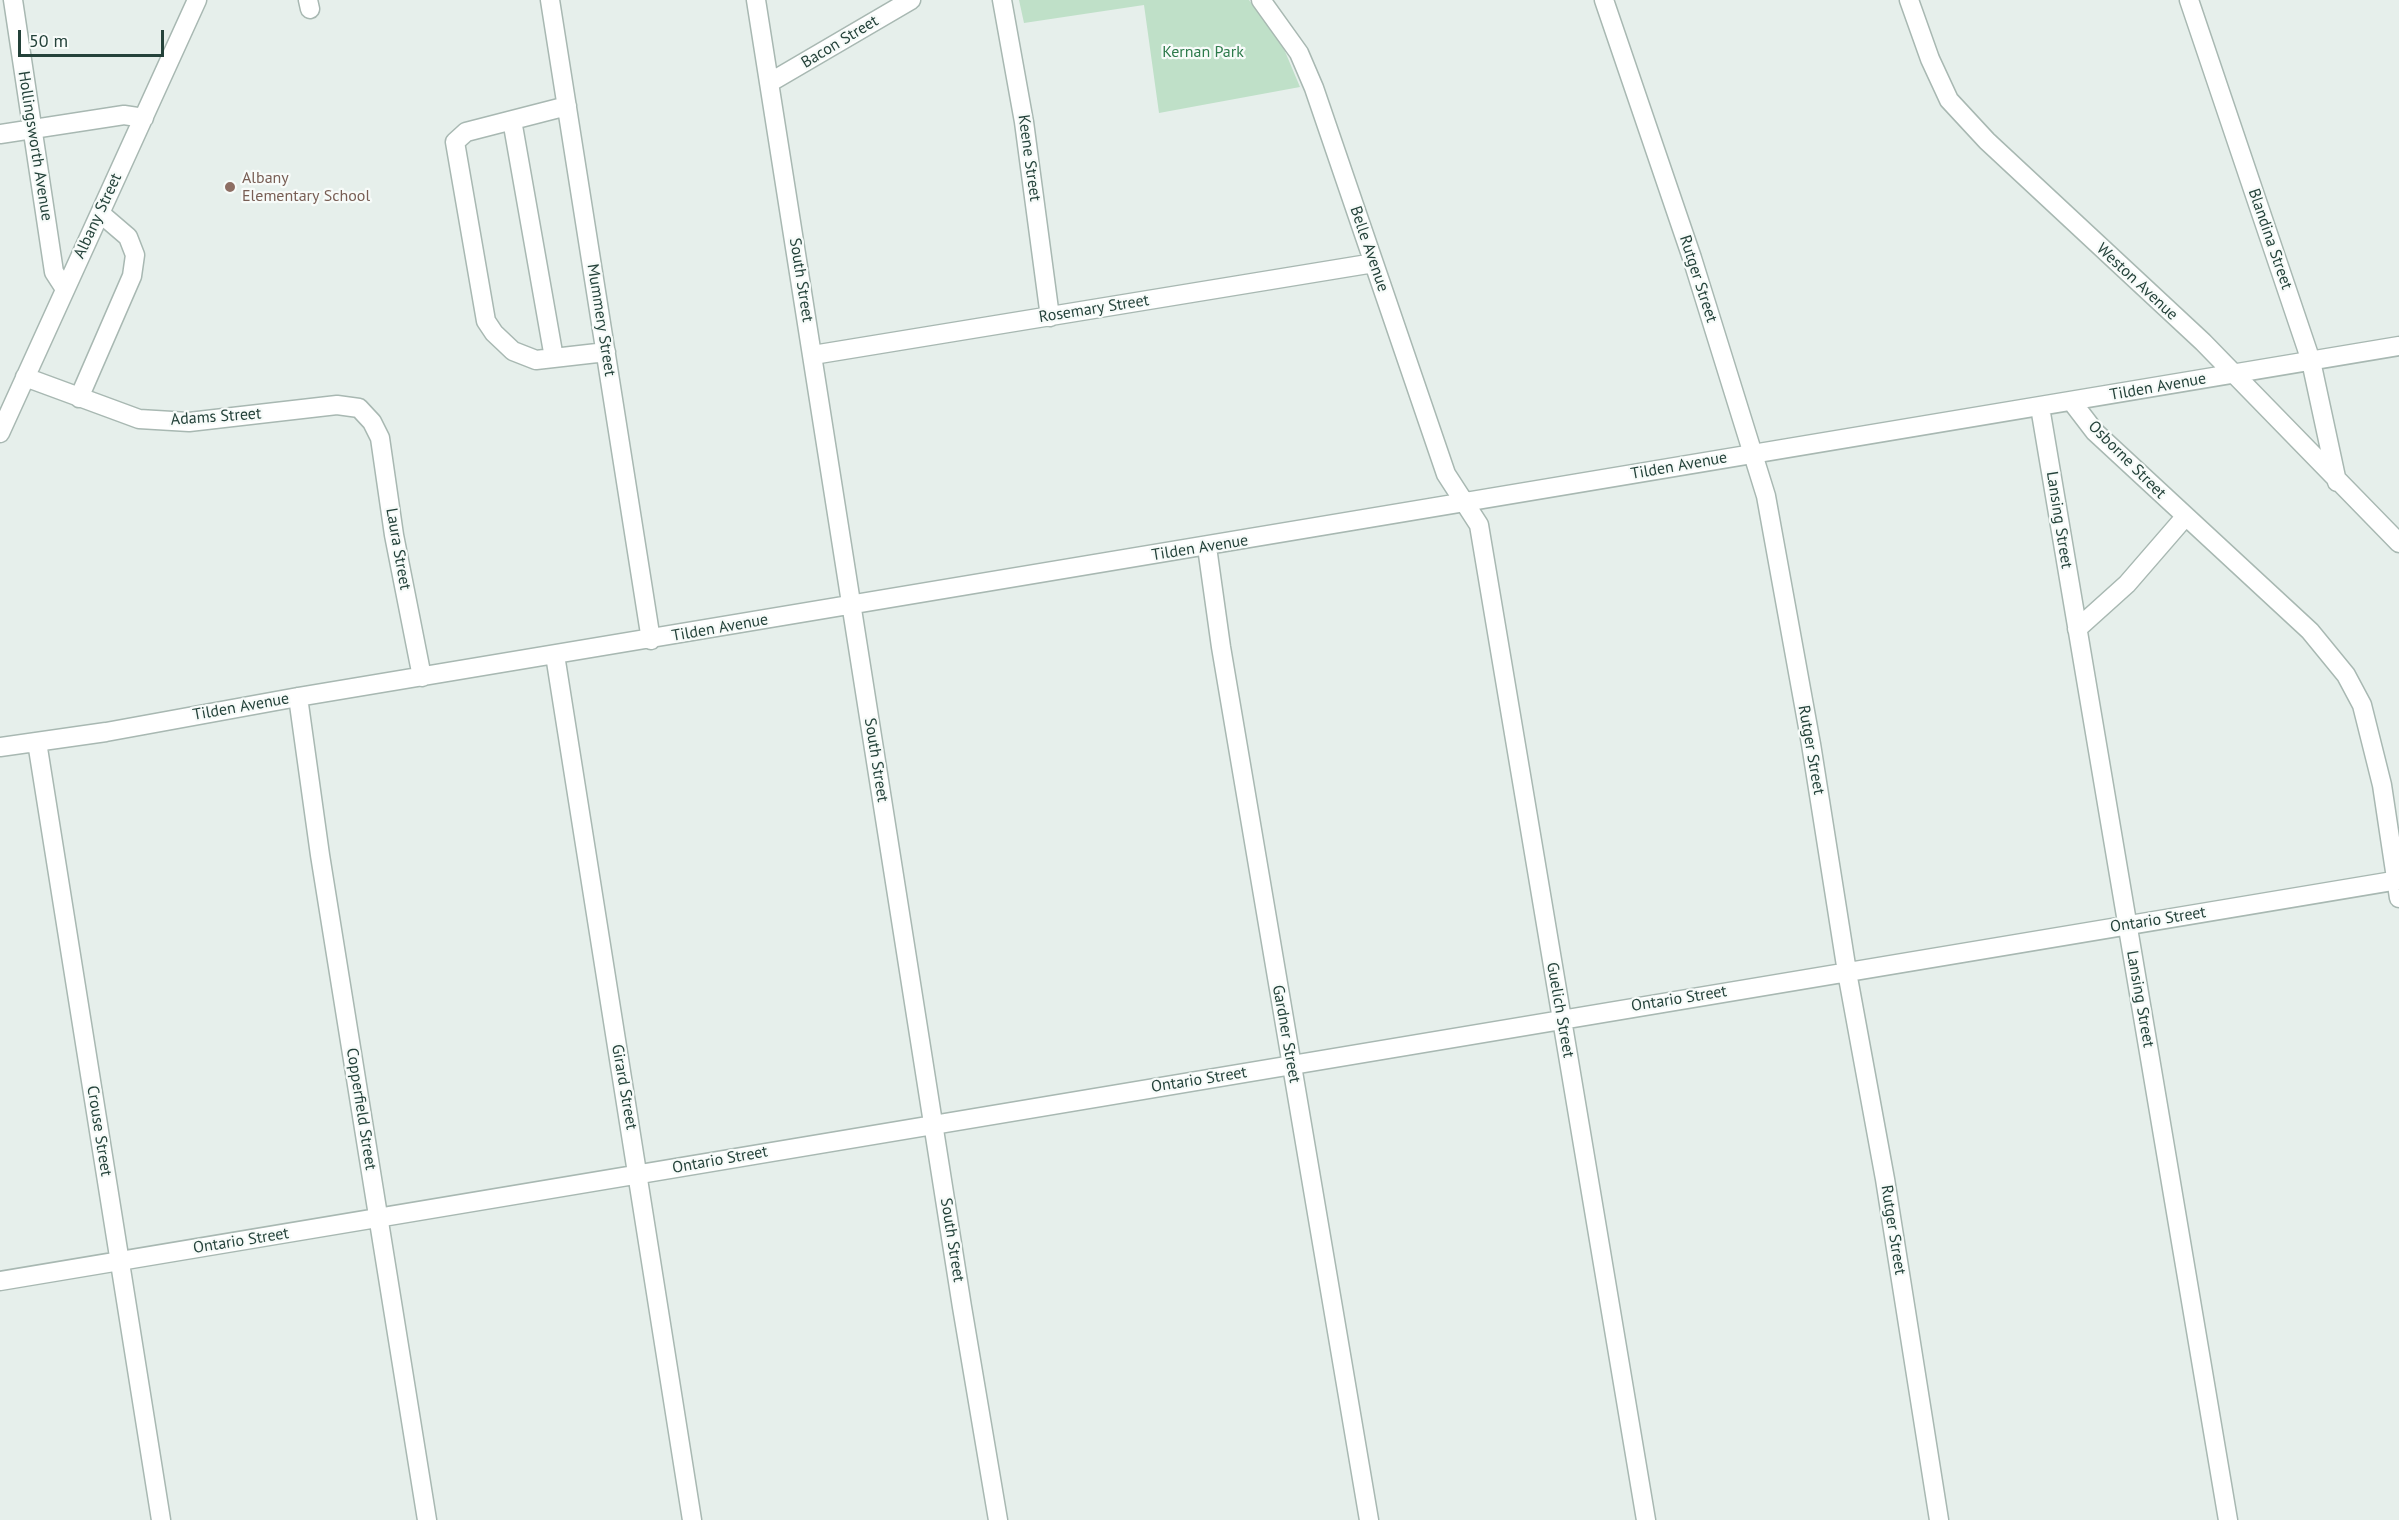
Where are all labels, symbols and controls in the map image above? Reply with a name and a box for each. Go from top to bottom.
street label: Bacon Street [798,11,882,73]
scale bar [21,18,166,56]
text: 50 m [29,29,68,52]
park label: Kernan Park [1162,42,1244,62]
street label: Hollingsworth Avenue [14,70,56,222]
street label: Keene Street [1013,114,1045,202]
place label: Albany Elementary School [242,168,370,206]
street label: Albany Street [70,170,126,262]
marker: Albany Elementary School [223,180,237,194]
street label: Blandina Street [2244,186,2296,292]
street label: Belle Avenue [1345,204,1393,294]
street label: Rutger Street [1675,233,1721,325]
street label: South Street [785,237,817,323]
street label: Weston Avenue [2092,239,2182,325]
street label: Mummery Street [583,262,619,378]
street label: Rosemary Street [1038,291,1150,327]
street label: Tilden Avenue [2108,369,2208,405]
street label: Adams Street [170,404,262,430]
street label: Osborne Street [2084,417,2170,503]
street label: Tilden Avenue [1629,448,1729,484]
street label: Lansing Street [2042,470,2076,570]
street label: Laura Street [381,506,415,592]
street label: Tilden Avenue [1150,531,1250,565]
street label: Tilden Avenue [670,610,770,646]
street label: Tilden Avenue [191,689,291,725]
street label: Rutger Street [1794,704,1828,796]
street label: South Street [860,717,892,803]
street label: Ontario Street [2109,903,2207,937]
street label: Lansing Street [2122,949,2158,1049]
street label: Guelich Street [1542,961,1578,1059]
street label: Ontario Street [1630,982,1728,1016]
street label: Gardner Street [1268,983,1304,1085]
street label: Girard Street [607,1043,641,1131]
street label: Copperfield Street [342,1047,380,1171]
street label: Ontario Street [1150,1063,1248,1097]
street label: Crouse Street [82,1084,116,1178]
street label: Ontario Street [671,1142,769,1178]
street label: Rutger Street [1876,1184,1910,1276]
street label: South Street [936,1197,968,1283]
street label: Ontario Street [192,1224,290,1258]

